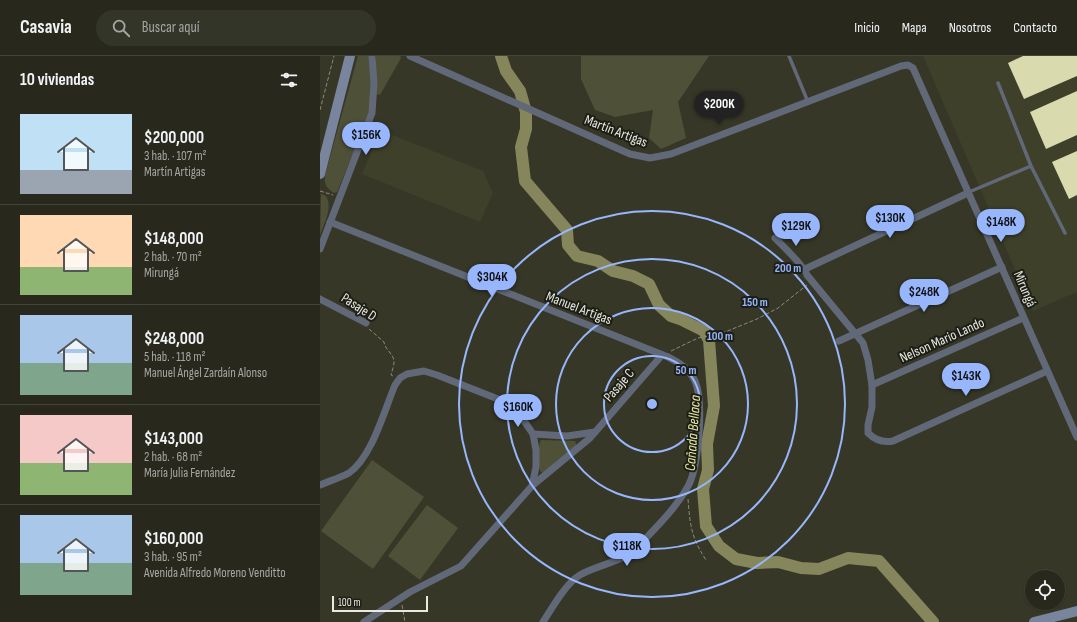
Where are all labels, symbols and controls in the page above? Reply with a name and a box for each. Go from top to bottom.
search box [96,10,376,46]
text: Casavia [20,16,72,39]
icon: search [110,17,132,39]
text: Buscar aquí [142,18,200,37]
text: Inicio [854,19,880,36]
text: Mapa [902,19,927,36]
text: Nosotros [949,19,991,36]
text: Contacto [1013,19,1057,36]
icon: filters [278,69,300,91]
text: 10 viviendas [20,70,94,90]
pin: $200K [691,91,747,125]
text: $200K [703,96,735,112]
street label: Martín Artigas [582,111,650,151]
pin: $156K [338,122,394,156]
text: $156K [351,127,381,143]
text: $200,000 [144,128,204,148]
icon: home [52,130,100,178]
text: 3 hab. · 107 m² [144,148,207,164]
text: Martín Artigas [144,164,205,180]
pin: $130K [862,205,918,239]
pin: $148K [973,209,1029,243]
text: $130K [875,210,905,226]
pin: $129K [768,213,824,247]
text: $148K [986,214,1016,230]
text: $129K [781,218,811,234]
text: $148,000 [144,229,204,249]
icon: home [52,231,100,279]
text: 2 hab. · 70 m² [144,249,202,265]
text: 200 m [775,261,801,276]
pin: $304K [464,264,520,298]
text: Mirungá [144,265,179,281]
street label: Mirungá [1010,268,1040,310]
text: $304K [476,269,508,285]
pin: $248K [896,279,952,313]
text: $248K [909,284,939,300]
street label: Manuel Artigas [544,288,614,328]
street label: Pasaje D [338,289,380,325]
text: 150 m [742,295,768,310]
street label: Nelson Mario Lando [897,314,987,366]
text: $248,000 [144,329,204,349]
text: 100 m [707,329,733,344]
icon: home [52,331,100,379]
text: 5 hab. · 118 m² [144,349,206,365]
text: 50 m [676,363,696,378]
pin: $143K [938,363,994,397]
text: Manuel Ángel Zardaín Alonso [144,365,267,381]
street label: Pasaje C [600,365,638,405]
text: $143K [951,368,981,384]
pin: $160K [490,394,546,428]
water label: Cañada Bellaca [681,394,705,472]
centre of rings [645,397,659,411]
text: $160K [503,399,533,415]
text: $143,000 [144,429,203,449]
icon: home [52,431,100,479]
text: 2 hab. · 68 m² [144,449,202,465]
text: María Julia Fernández [144,465,235,481]
text: $160,000 [144,529,203,549]
icon: home [52,531,100,579]
pin: $118K [599,533,655,567]
text: $118K [612,538,642,554]
text: 3 hab. · 95 m² [144,549,202,565]
text: Avenida Alfredo Moreno Venditto [144,565,286,581]
map controls [1025,570,1065,610]
button: locate [1025,570,1065,610]
scale bar [332,594,428,613]
text: 100 m [338,596,360,609]

